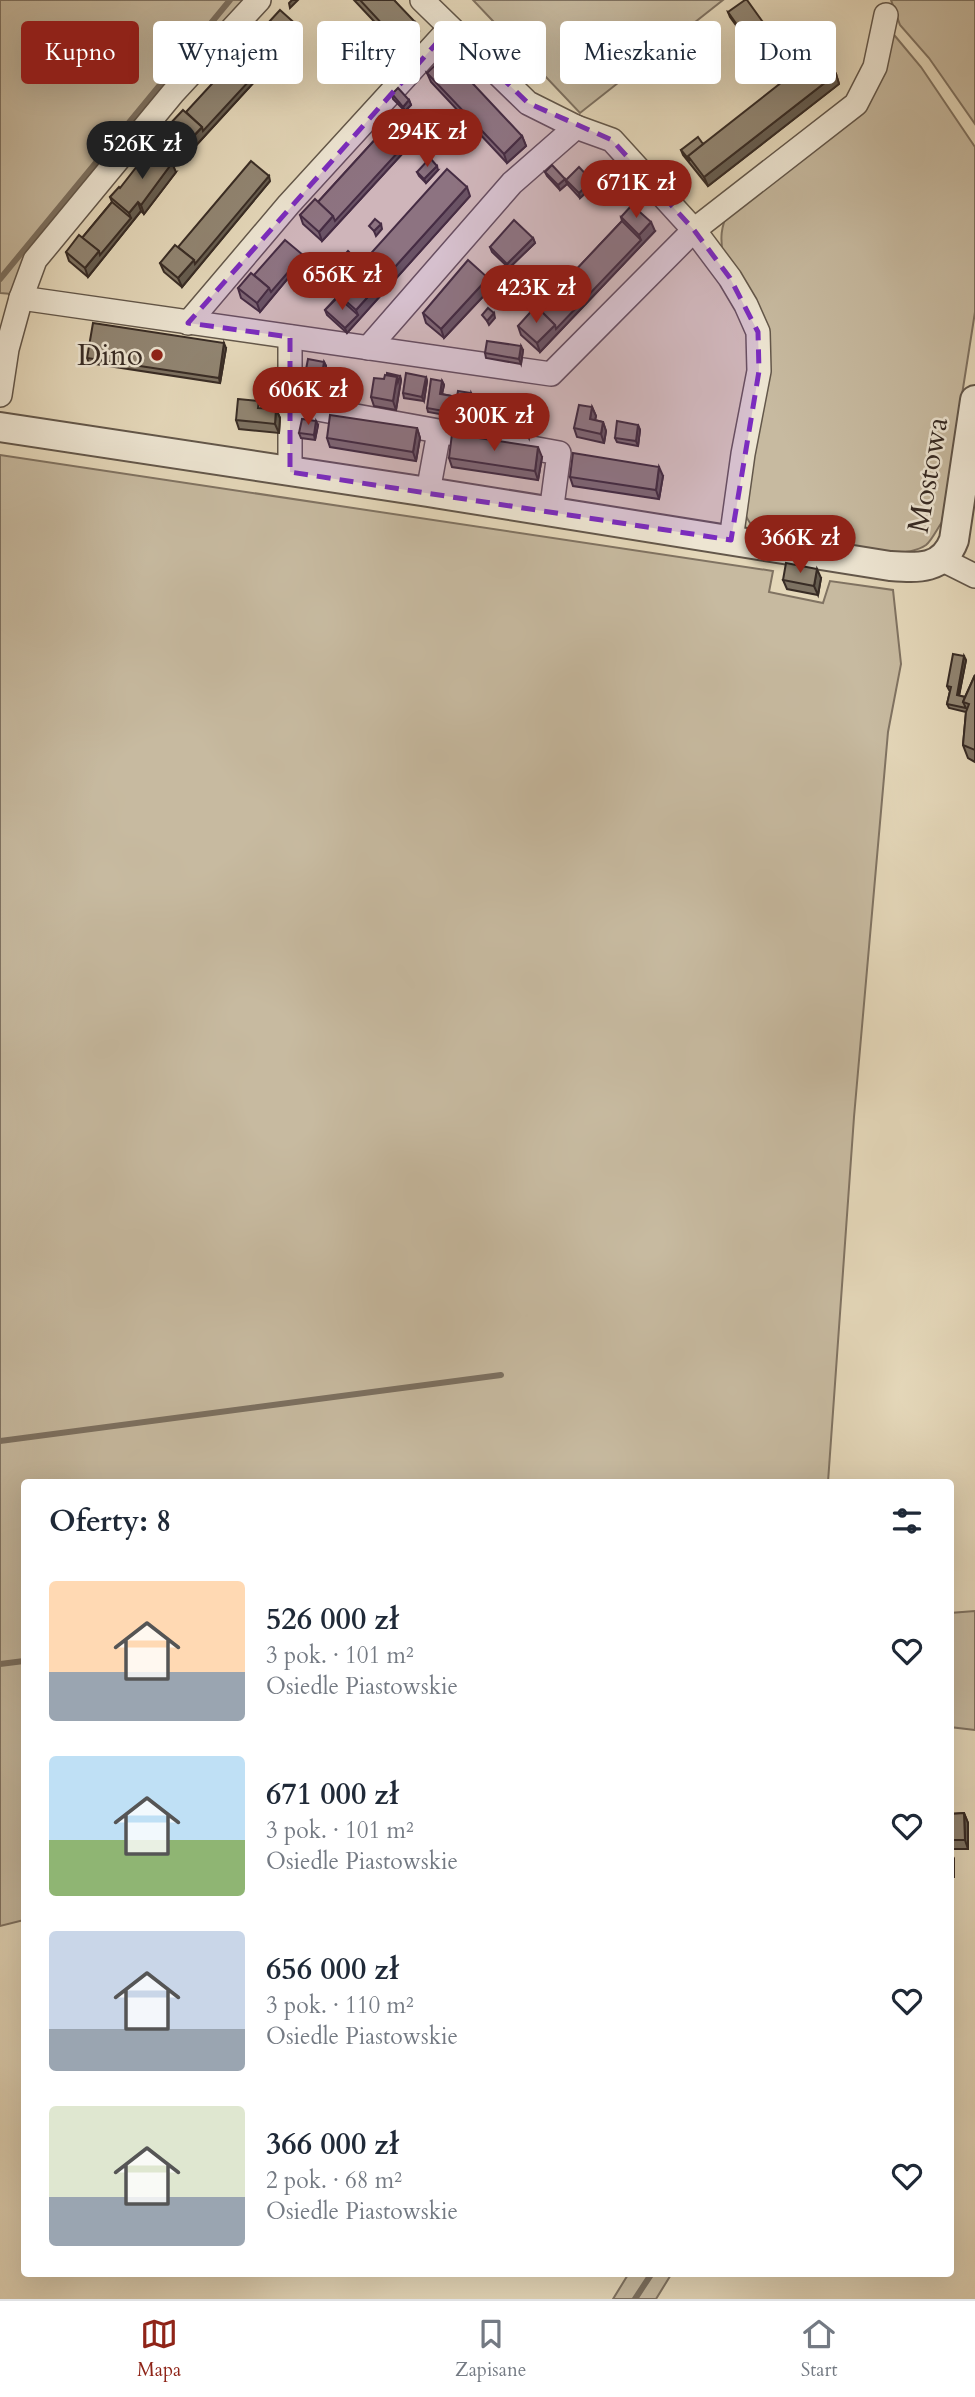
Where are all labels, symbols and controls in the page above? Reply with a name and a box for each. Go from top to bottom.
chip: Kupno [21,21,139,84]
chip: Wynajem [153,21,303,84]
chip: Filtry [317,21,420,84]
chip: Nowe [434,21,546,84]
chip: Mieszkanie [560,21,721,84]
chip: Dom [735,21,836,84]
pin: 294K zł [362,110,492,169]
text: 294K zł [388,116,466,147]
pin: 526K zł [77,122,207,181]
text: 526K zł [103,128,181,159]
pin: 671K zł [571,160,701,220]
text: 671K zł [597,167,675,198]
pin: 656K zł [277,252,407,312]
text: 656K zł [303,259,381,290]
pin: 423K zł [471,266,601,325]
text: 423K zł [497,272,575,303]
place label: Dino [77,335,143,376]
marker: Dino [149,347,165,363]
pin: 606K zł [243,368,373,427]
text: 606K zł [269,374,347,405]
pin: 300K zł [429,393,559,453]
text: 300K zł [455,400,533,431]
street label: Mostowa [898,414,958,536]
pin: 366K zł [735,516,865,575]
text: 366K zł [761,522,839,553]
text: Oferty: 8 [49,1501,171,1542]
icon: filters [888,1502,926,1540]
text: 526 000 zł [266,1599,399,1640]
icon: home [105,1609,189,1693]
icon: heart [888,1632,926,1670]
text: 3 pok. · 101 m² [266,1640,414,1671]
text: Osiedle Piastowskie [266,1671,458,1702]
text: 671 000 zł [266,1774,399,1815]
icon: home [105,1784,189,1868]
icon: heart [888,1807,926,1845]
text: 3 pok. · 101 m² [266,1815,414,1846]
text: Osiedle Piastowskie [266,1846,458,1877]
text: 656 000 zł [266,1949,399,1990]
icon: home [105,1959,189,2043]
icon: heart [888,1982,926,2020]
text: 3 pok. · 110 m² [266,1990,414,2021]
text: Osiedle Piastowskie [266,2021,458,2052]
text: 366 000 zł [266,2124,399,2165]
icon: home [105,2134,189,2218]
icon: heart [888,2157,926,2195]
text: 2 pok. · 68 m² [266,2165,402,2196]
text: Osiedle Piastowskie [266,2196,458,2227]
tab: Mapa [137,2315,181,2383]
tab: Zapisane [455,2315,526,2383]
tab: Start [800,2315,838,2383]

